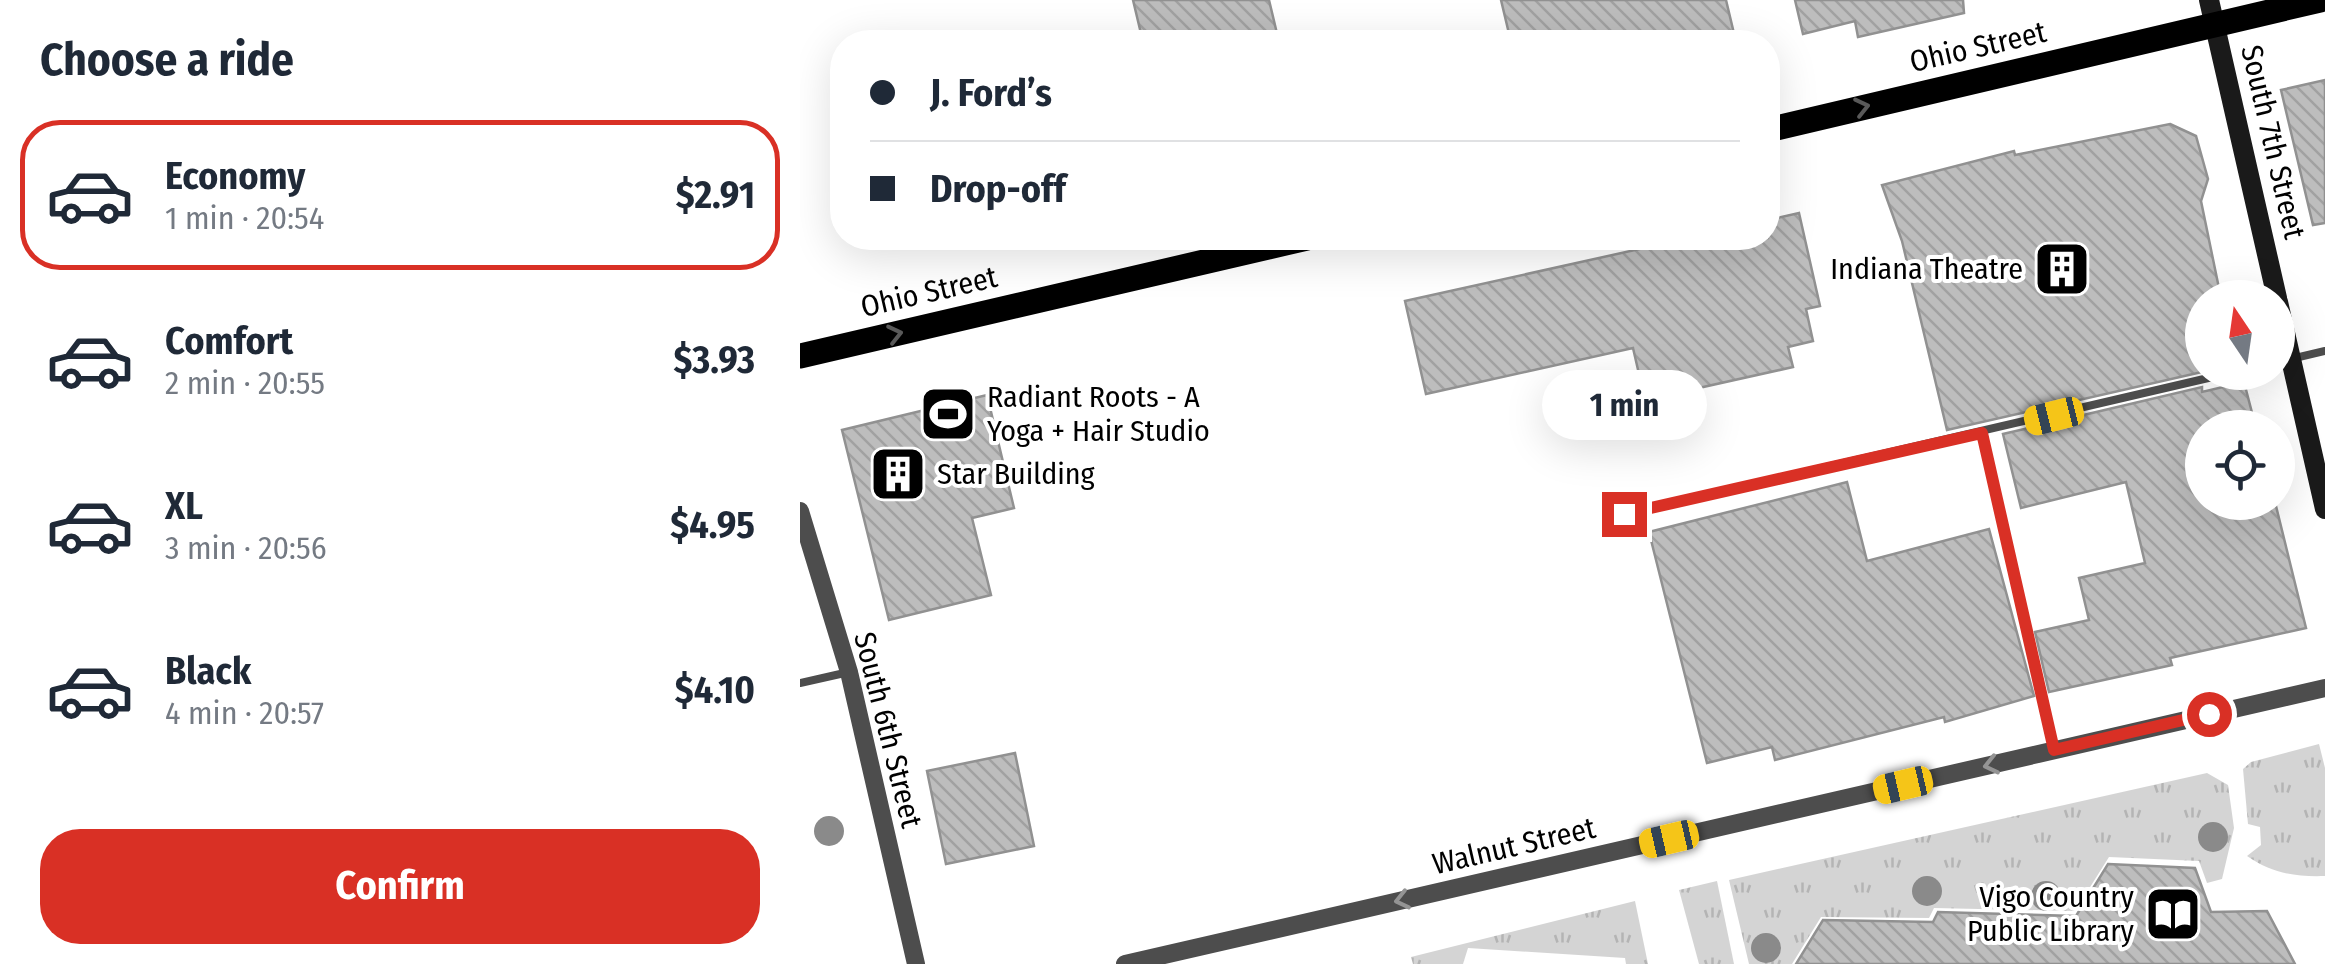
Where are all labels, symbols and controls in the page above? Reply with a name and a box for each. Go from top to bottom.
street label: Ohio Street [1906,14,2050,80]
text: Choose a ride [40,33,294,87]
street label: South 7th Street [2233,42,2313,242]
text: J. Ford’s [930,70,1052,116]
one-way arrow [1854,98,1871,119]
icon: car [45,150,135,240]
text: Economy [165,153,305,199]
text: Drop-off [930,166,1066,212]
text: $2.91 [676,172,755,218]
text: 1 min · 20:54 [165,199,324,237]
building icon: Indiana Theatre [2032,239,2092,299]
place label: Indiana Theatre [1830,251,2023,287]
street label: Ohio Street [857,259,1001,325]
north arrow [2185,280,2295,390]
map controls [2185,280,2295,520]
icon: car [45,315,135,405]
text: Comfort [165,318,293,364]
one-way arrow [886,325,903,346]
text: $3.93 [673,337,755,383]
text: 2 min · 20:55 [165,364,325,402]
callout: 1 min [1542,369,1706,439]
place label: Radiant Roots - A Yoga + Hair Studio [987,379,1210,449]
sports icon: Radiant Roots - A Yoga + Hair Studio [918,384,978,444]
text: 1 min [1590,386,1659,424]
car [2021,394,2087,438]
button: locate [2185,410,2295,520]
building icon: Star Building [868,444,928,504]
place label: Star Building [937,456,1096,492]
icon: car [45,480,135,570]
text: XL [165,483,203,529]
route end [1602,492,1647,537]
text: $4.95 [670,502,755,548]
text: 3 min · 20:56 [165,529,327,567]
street label: South 6th Street [846,628,930,832]
icon: car [45,645,135,735]
text: Black [165,648,251,694]
text: $4.10 [675,667,755,713]
route start [2187,692,2232,737]
text: 4 min · 20:57 [165,694,324,732]
one-way arrow [1983,753,2000,774]
car [1870,764,1936,806]
street label: Walnut Street [1429,810,1599,882]
car [1636,818,1702,860]
button: Confirm [40,829,760,944]
place label: Vigo Country Public Library [1967,879,2135,949]
library icon: Vigo Country Public Library [2143,884,2203,944]
one-way arrow [1394,888,1411,909]

